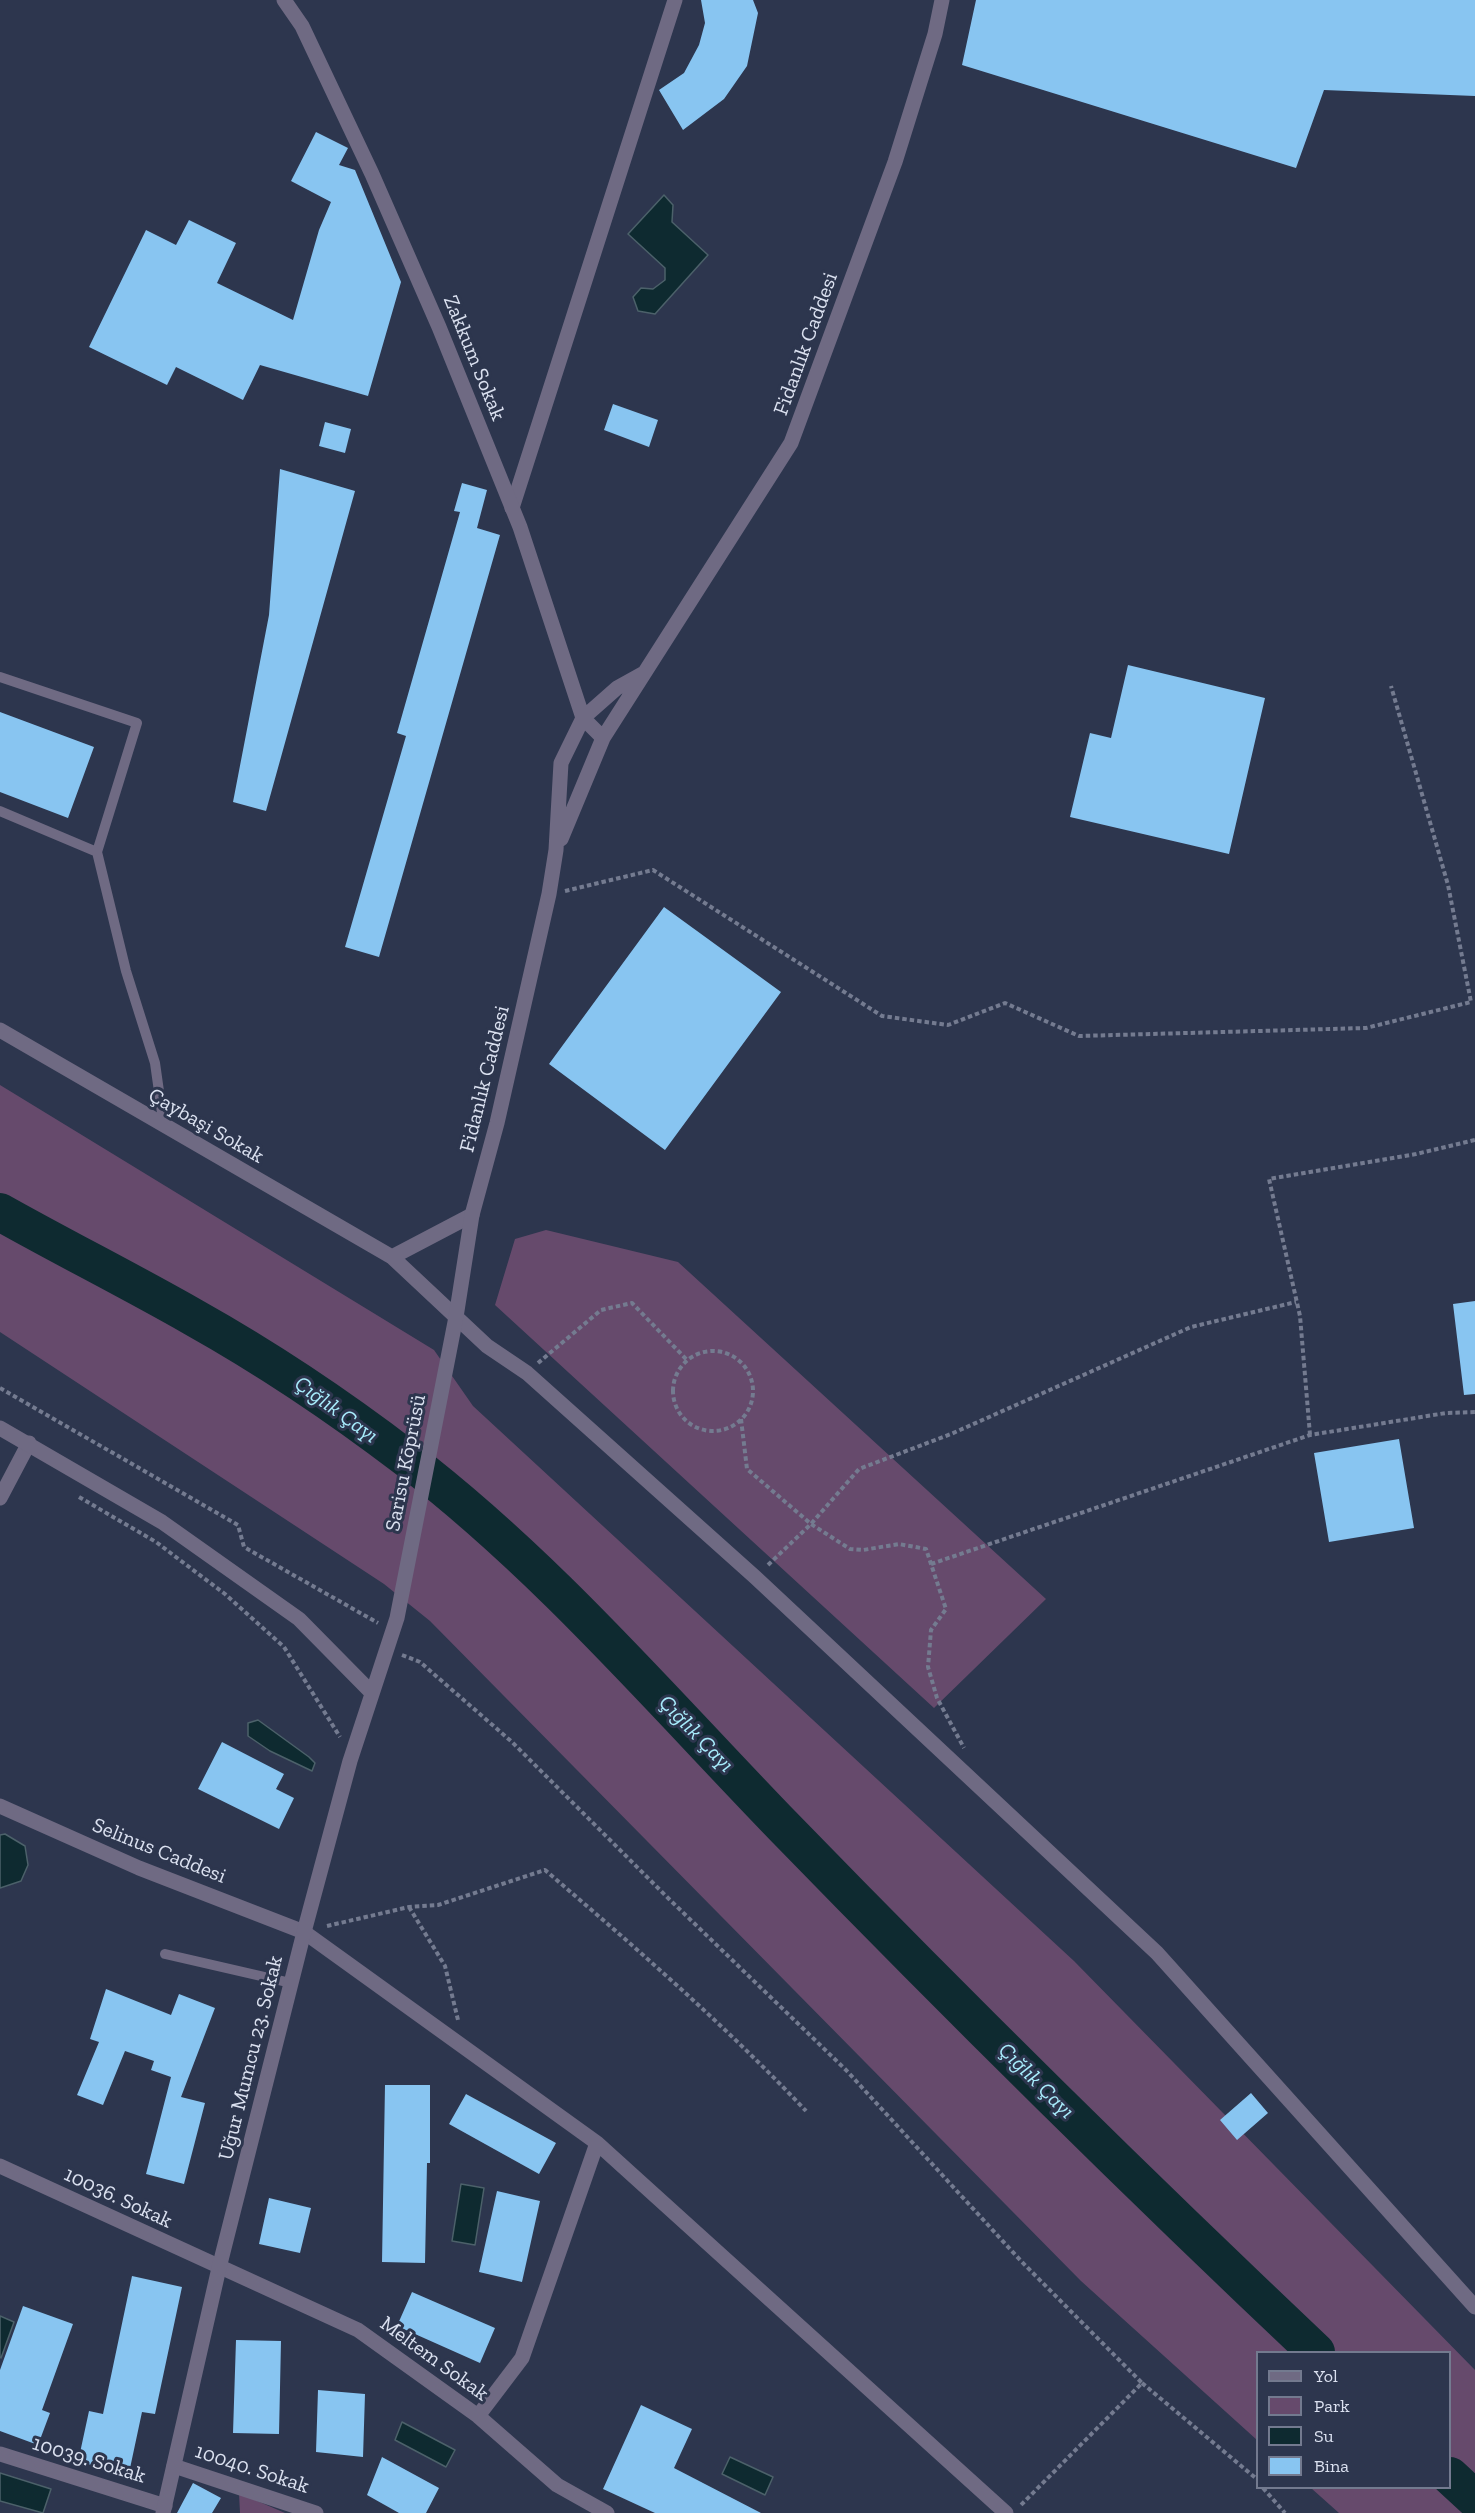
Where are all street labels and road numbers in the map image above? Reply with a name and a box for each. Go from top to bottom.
street label: Fidanlık Caddesi [768,269,844,419]
street label: Zakkum Sokak [437,292,511,424]
street label: Fidanlık Caddesi [455,1003,515,1155]
street label: Çaybaşi Sokak [144,1083,268,1169]
street label: Sarisu Kōprüsü [380,1392,432,1534]
street label: Selinus Caddesi [88,1813,230,1889]
street label: Uğur Mumcu 23. Sokak [213,1953,289,2163]
street label: 10036. Sokak [60,2162,176,2234]
street label: Meltem Sokak [375,2311,493,2407]
street label: 10039. Sokak [29,2431,149,2489]
street label: 10040. Sokak [192,2439,312,2499]

